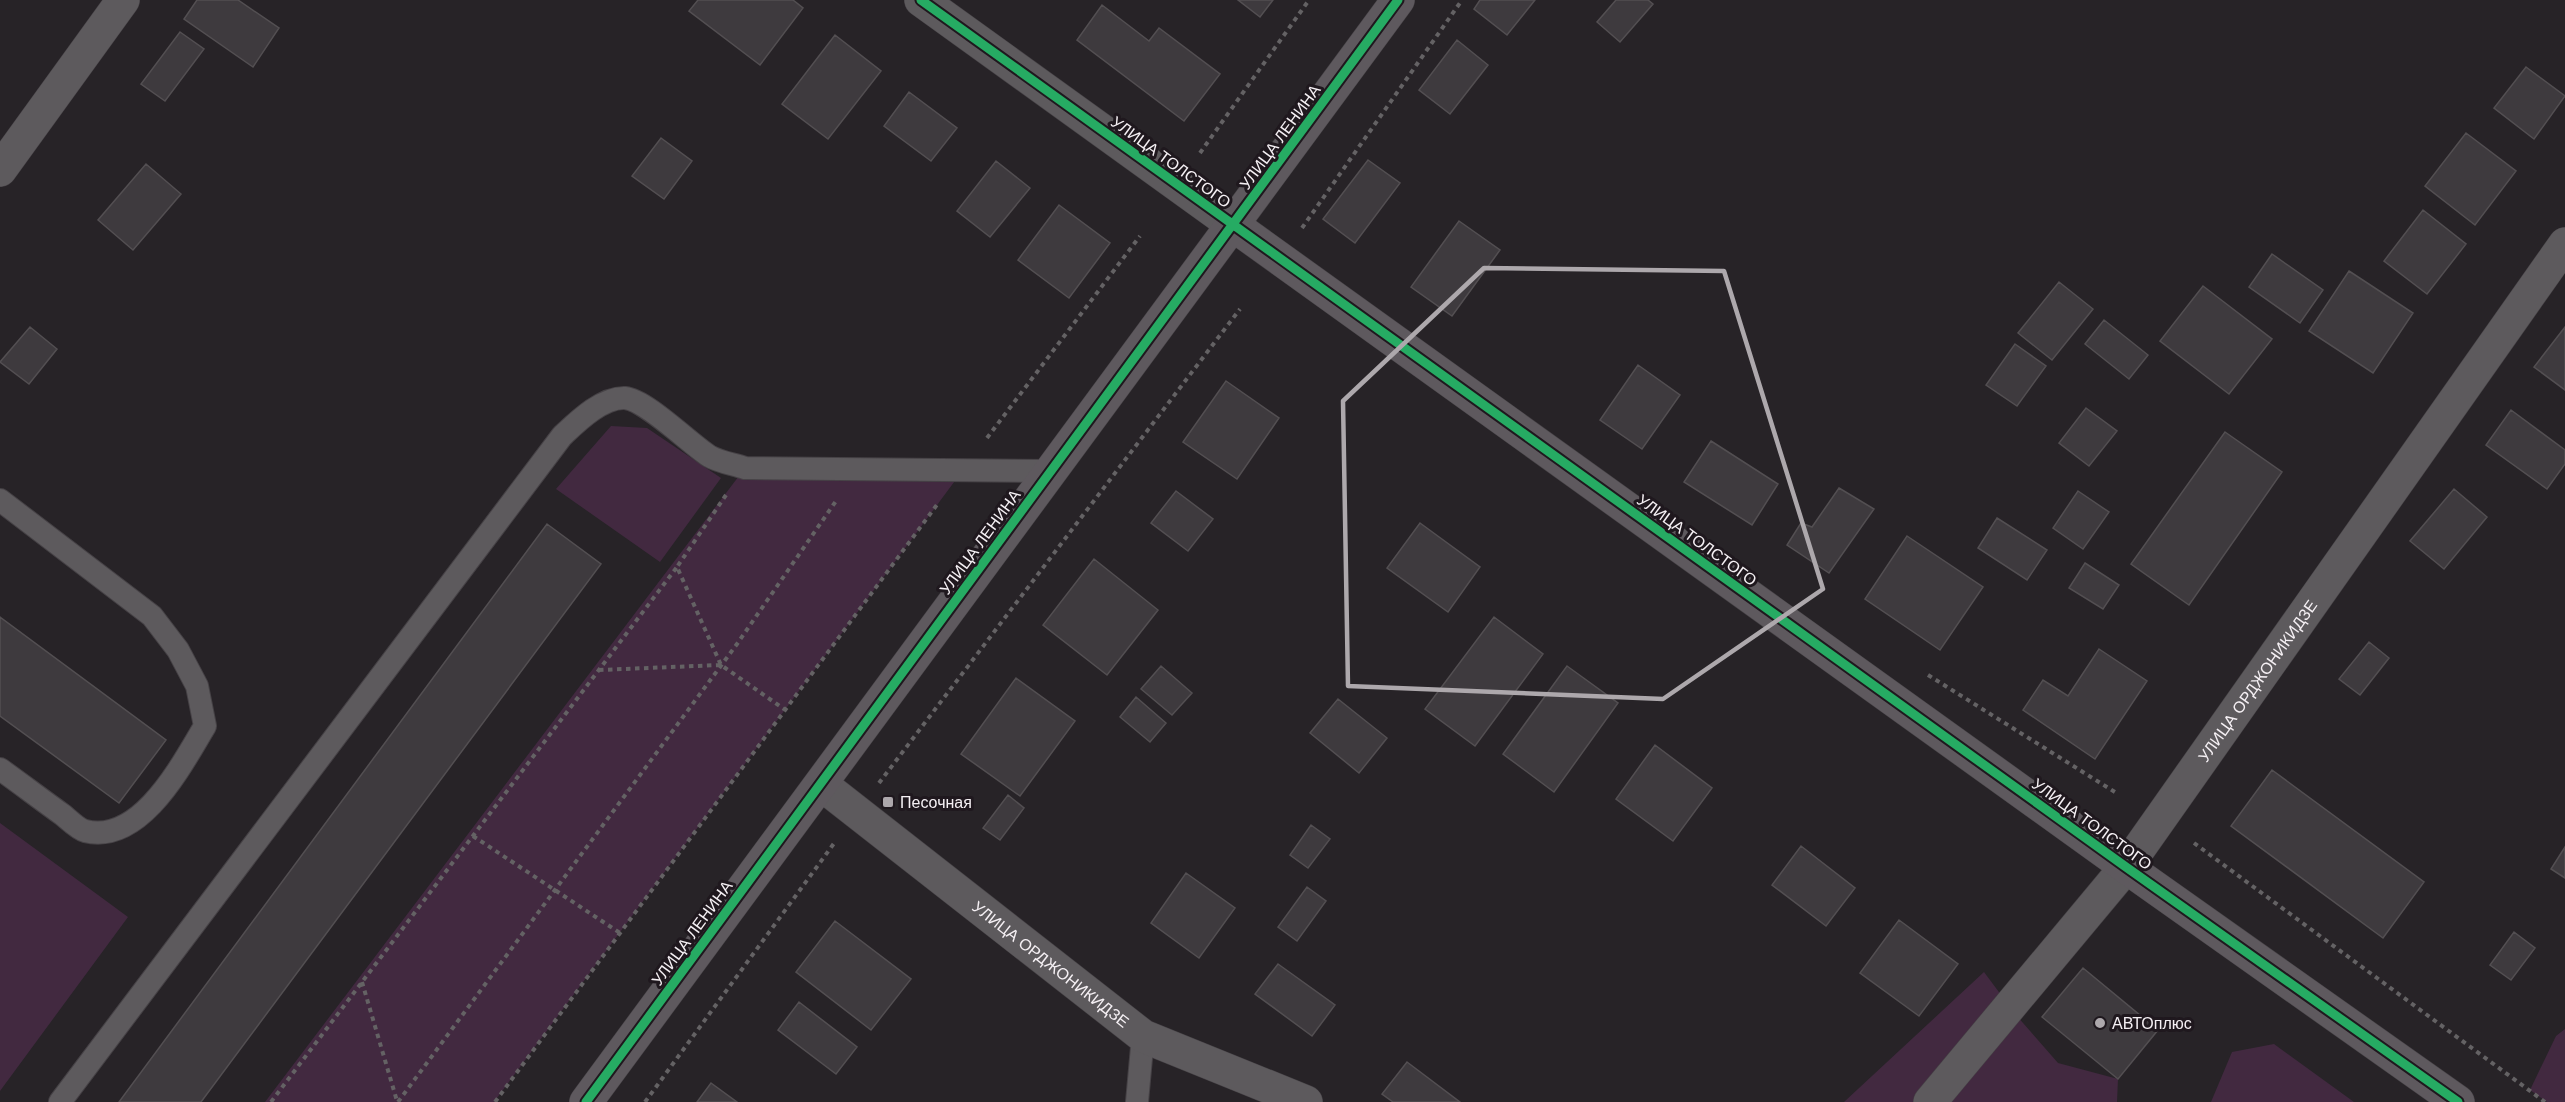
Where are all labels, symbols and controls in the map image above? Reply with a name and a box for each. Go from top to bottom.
street label: УЛИЦА ЛЕНИНА [1236,81,1324,193]
street label: УЛИЦА ТОЛСТОГО [1108,113,1234,211]
street label: УЛИЦА ЛЕНИНА [936,486,1024,598]
street label: УЛИЦА ТОЛСТОГО [1634,491,1760,589]
street label: УЛИЦА ОРДЖОНИКИДЗЕ [2195,597,2320,765]
street label: УЛИЦА ТОЛСТОГО [2029,775,2155,873]
place label: Песочная [900,794,972,811]
marker: Песочная [881,795,895,809]
street label: УЛИЦА ЛЕНИНА [648,877,736,989]
street label: УЛИЦА ОРДЖОНИКИДЗЕ [970,898,1132,1030]
place label: АВТОплюс [2112,1015,2192,1032]
marker: АВТОплюс [2093,1016,2107,1030]

